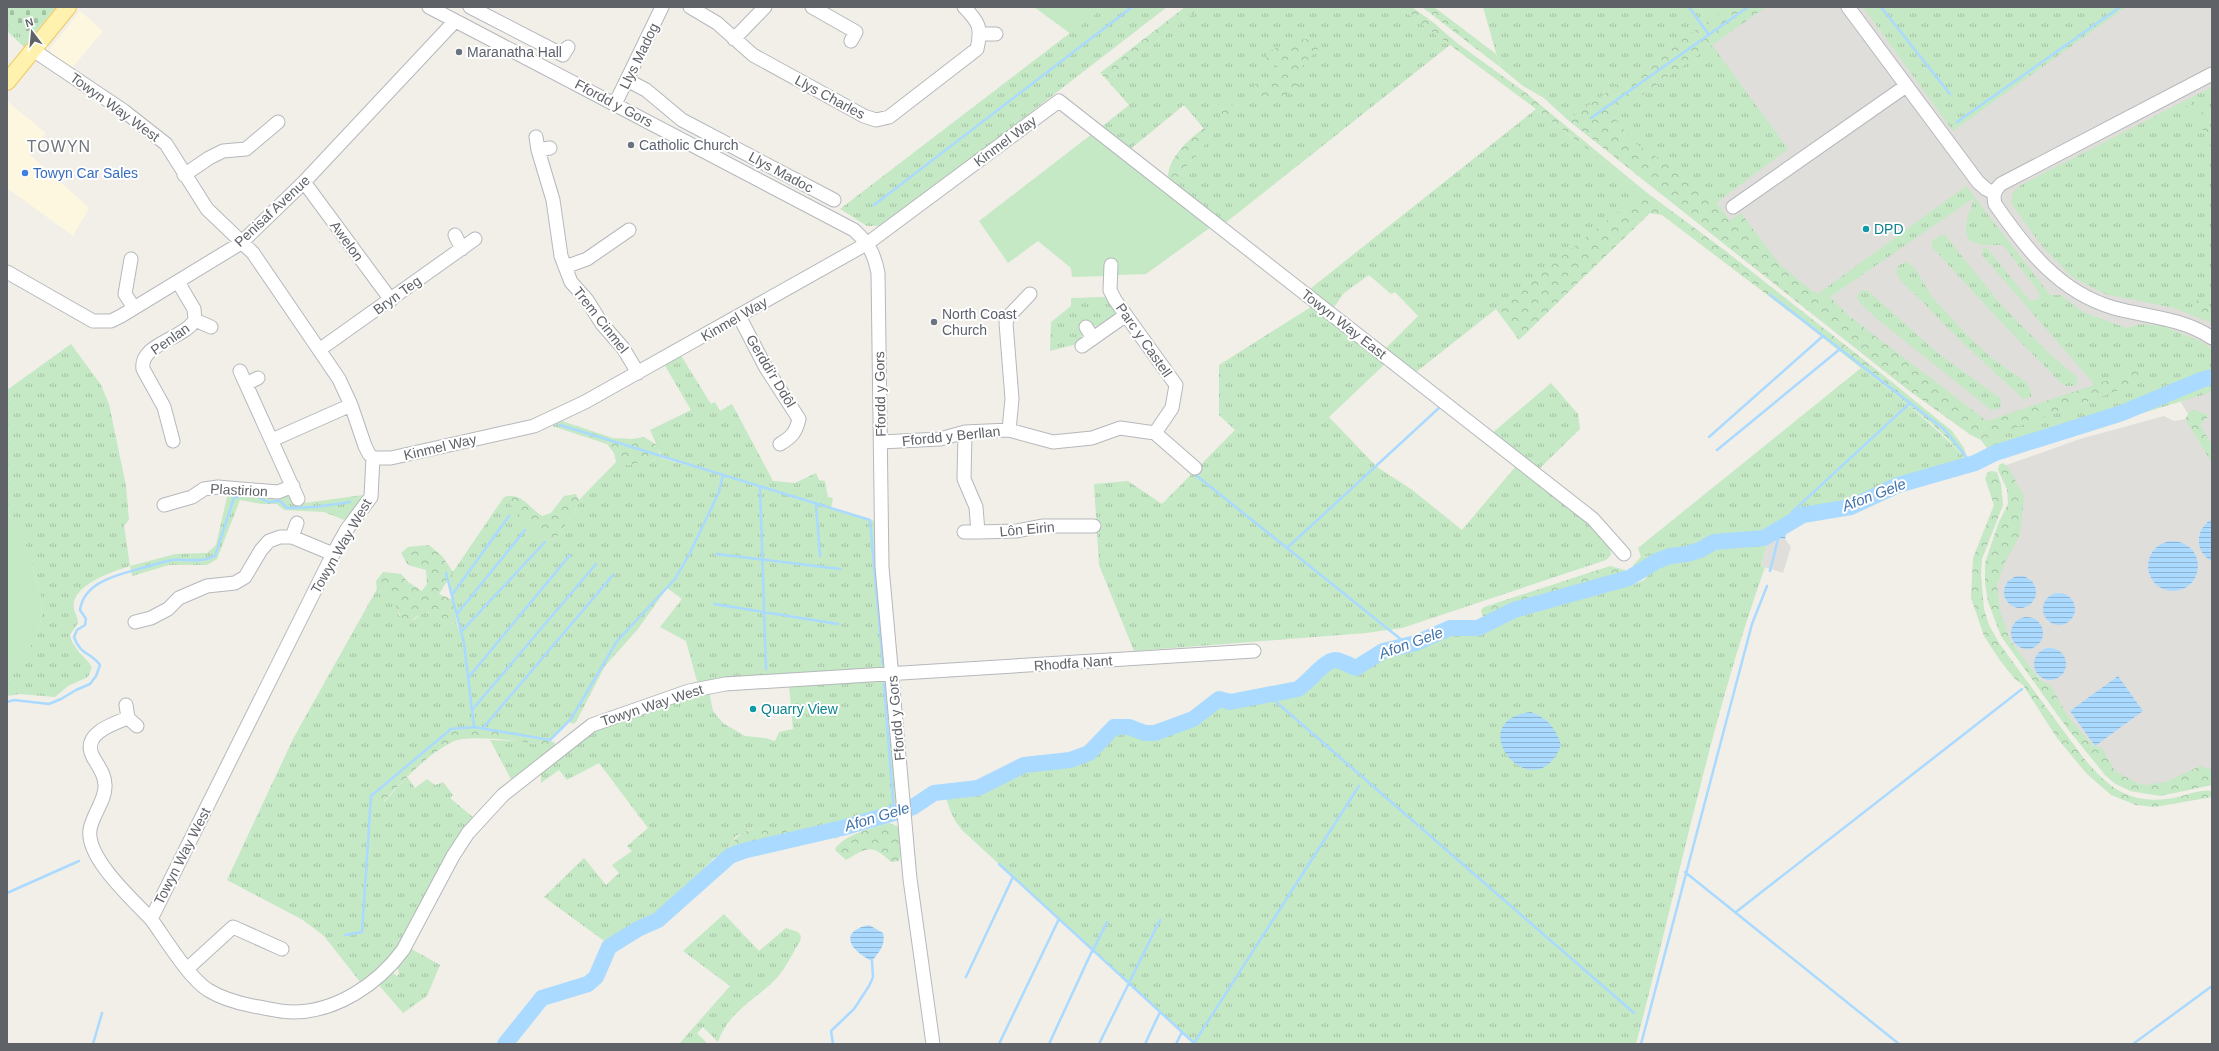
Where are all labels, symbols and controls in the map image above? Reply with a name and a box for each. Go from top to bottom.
north arrow [12,12,52,52]
text: N [24,16,35,29]
street label: Llys Madog [616,20,662,92]
place label: Maranatha Hall [467,44,562,60]
marker: Maranatha Hall [454,47,464,57]
street label: Towyn Way West [67,69,163,145]
street label: Llys Charles [792,72,868,122]
street label: Ffordd y Gors [572,76,656,130]
street label: Kinmel Way [971,112,1039,170]
place label: Catholic Church [639,137,739,153]
district label: TOWYN [27,138,91,155]
marker: Catholic Church [626,140,636,150]
street label: Llys Madoc [746,148,816,196]
place label: Towyn Car Sales [33,165,138,181]
marker: Towyn Car Sales [20,168,30,178]
street label: Penisaf Avenue [231,172,313,250]
street label: Awelon [327,218,367,264]
place label: DPD [1874,221,1904,237]
marker: DPD [1861,224,1871,234]
street label: Bryn Teg [370,272,424,318]
street label: Trem Cinmel [570,284,632,356]
street label: Towyn Way East [1299,286,1390,362]
street label: Kinmel Way [698,294,770,344]
street label: Parc y Castell [1113,300,1175,380]
place label: North Coast Church [942,306,1017,338]
marker: North Coast Church [929,317,939,327]
street label: Penlan [148,320,192,358]
street label: Gerddi'r Ddôl [743,332,799,410]
street label: Ffordd y Gors [871,351,889,437]
street label: Ffordd y Berllan [901,423,1001,449]
street label: Kinmel Way [402,431,478,463]
water label: Afon Gele [1839,475,1908,515]
street label: Plastirion [210,481,268,499]
street label: Towyn Way West [307,496,375,596]
street label: Lôn Eirin [999,519,1055,539]
water label: Afon Gele [1376,623,1445,662]
street label: Rhodfa Nant [1033,652,1113,674]
street label: Ffordd y Gors [884,675,908,761]
street label: Towyn Way West [599,681,705,729]
place label: Quarry View [761,701,839,717]
marker: Quarry View [748,704,758,714]
water label: Afon Gele [842,799,911,835]
street label: Towyn Way West [151,805,213,907]

